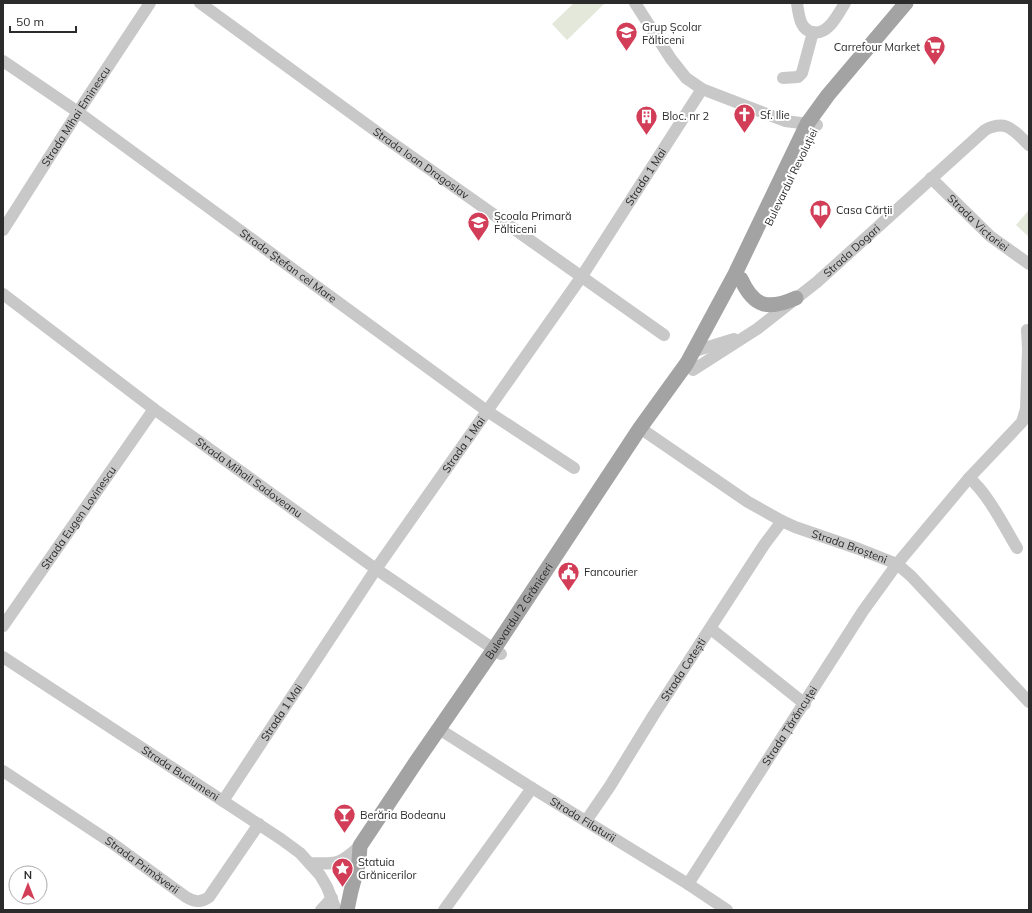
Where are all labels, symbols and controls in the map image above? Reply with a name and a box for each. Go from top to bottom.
scale bar [10,8,76,34]
text: 50 m [16,14,44,29]
school or university icon: Grup Școlar Fălticeni [613,20,639,53]
place label: Grup Școlar Fălticeni [642,20,702,47]
supermarket icon: Carrefour Market [922,34,948,67]
place label: Carrefour Market [834,40,920,54]
street label: Strada Mihai Eminescu [38,64,113,169]
church icon: Sf. Ilie [731,102,757,135]
building icon: Bloc. nr 2 [633,103,659,136]
place label: Sf. Ilie [760,108,790,122]
place label: Bloc. nr 2 [662,109,710,123]
street label: Strada Ioan Dragoslav [370,124,472,202]
street label: Bulevardul Revoluției [761,126,822,228]
street label: Strada 1 Mai [622,145,669,208]
street label: Strada Victoriei [944,191,1012,254]
library icon: Casa Cărții [808,197,834,230]
place label: Casa Cărții [836,203,892,218]
school or university icon: Școala Primară Fălticeni [466,209,492,242]
place label: Școala Primară Fălticeni [494,209,572,236]
street label: Strada Dogari [820,221,883,280]
street label: Strada Ștefan cel Mare [237,226,339,306]
street label: Strada 1 Mai [439,414,488,475]
street label: Strada Mihail Sadoveanu [193,434,305,521]
street label: Strada Eugen Lovinescu [38,463,119,572]
street label: Strada Broșteni [810,526,889,566]
public building icon: Fancourier [556,559,582,592]
street label: Bulevardul 2 Grăniceri [482,561,556,662]
place label: Fancourier [584,565,638,579]
street label: Strada Cotești [658,635,709,704]
street label: Strada 1 Mai [257,681,305,744]
street label: Strada Țărăncuței [759,683,820,768]
street label: Strada Buciumeni [139,742,222,804]
street label: Strada Filaturii [547,794,619,845]
bar icon: Berăria Bodeanu [331,802,357,835]
place label: Berăria Bodeanu [360,808,446,822]
street label: Strada Primăverii [102,833,182,897]
place icon: Statuia Grănicerilor [329,855,355,888]
place label: Statuia Grănicerilor [358,855,417,882]
north arrow [8,865,48,905]
text: N [24,868,32,882]

